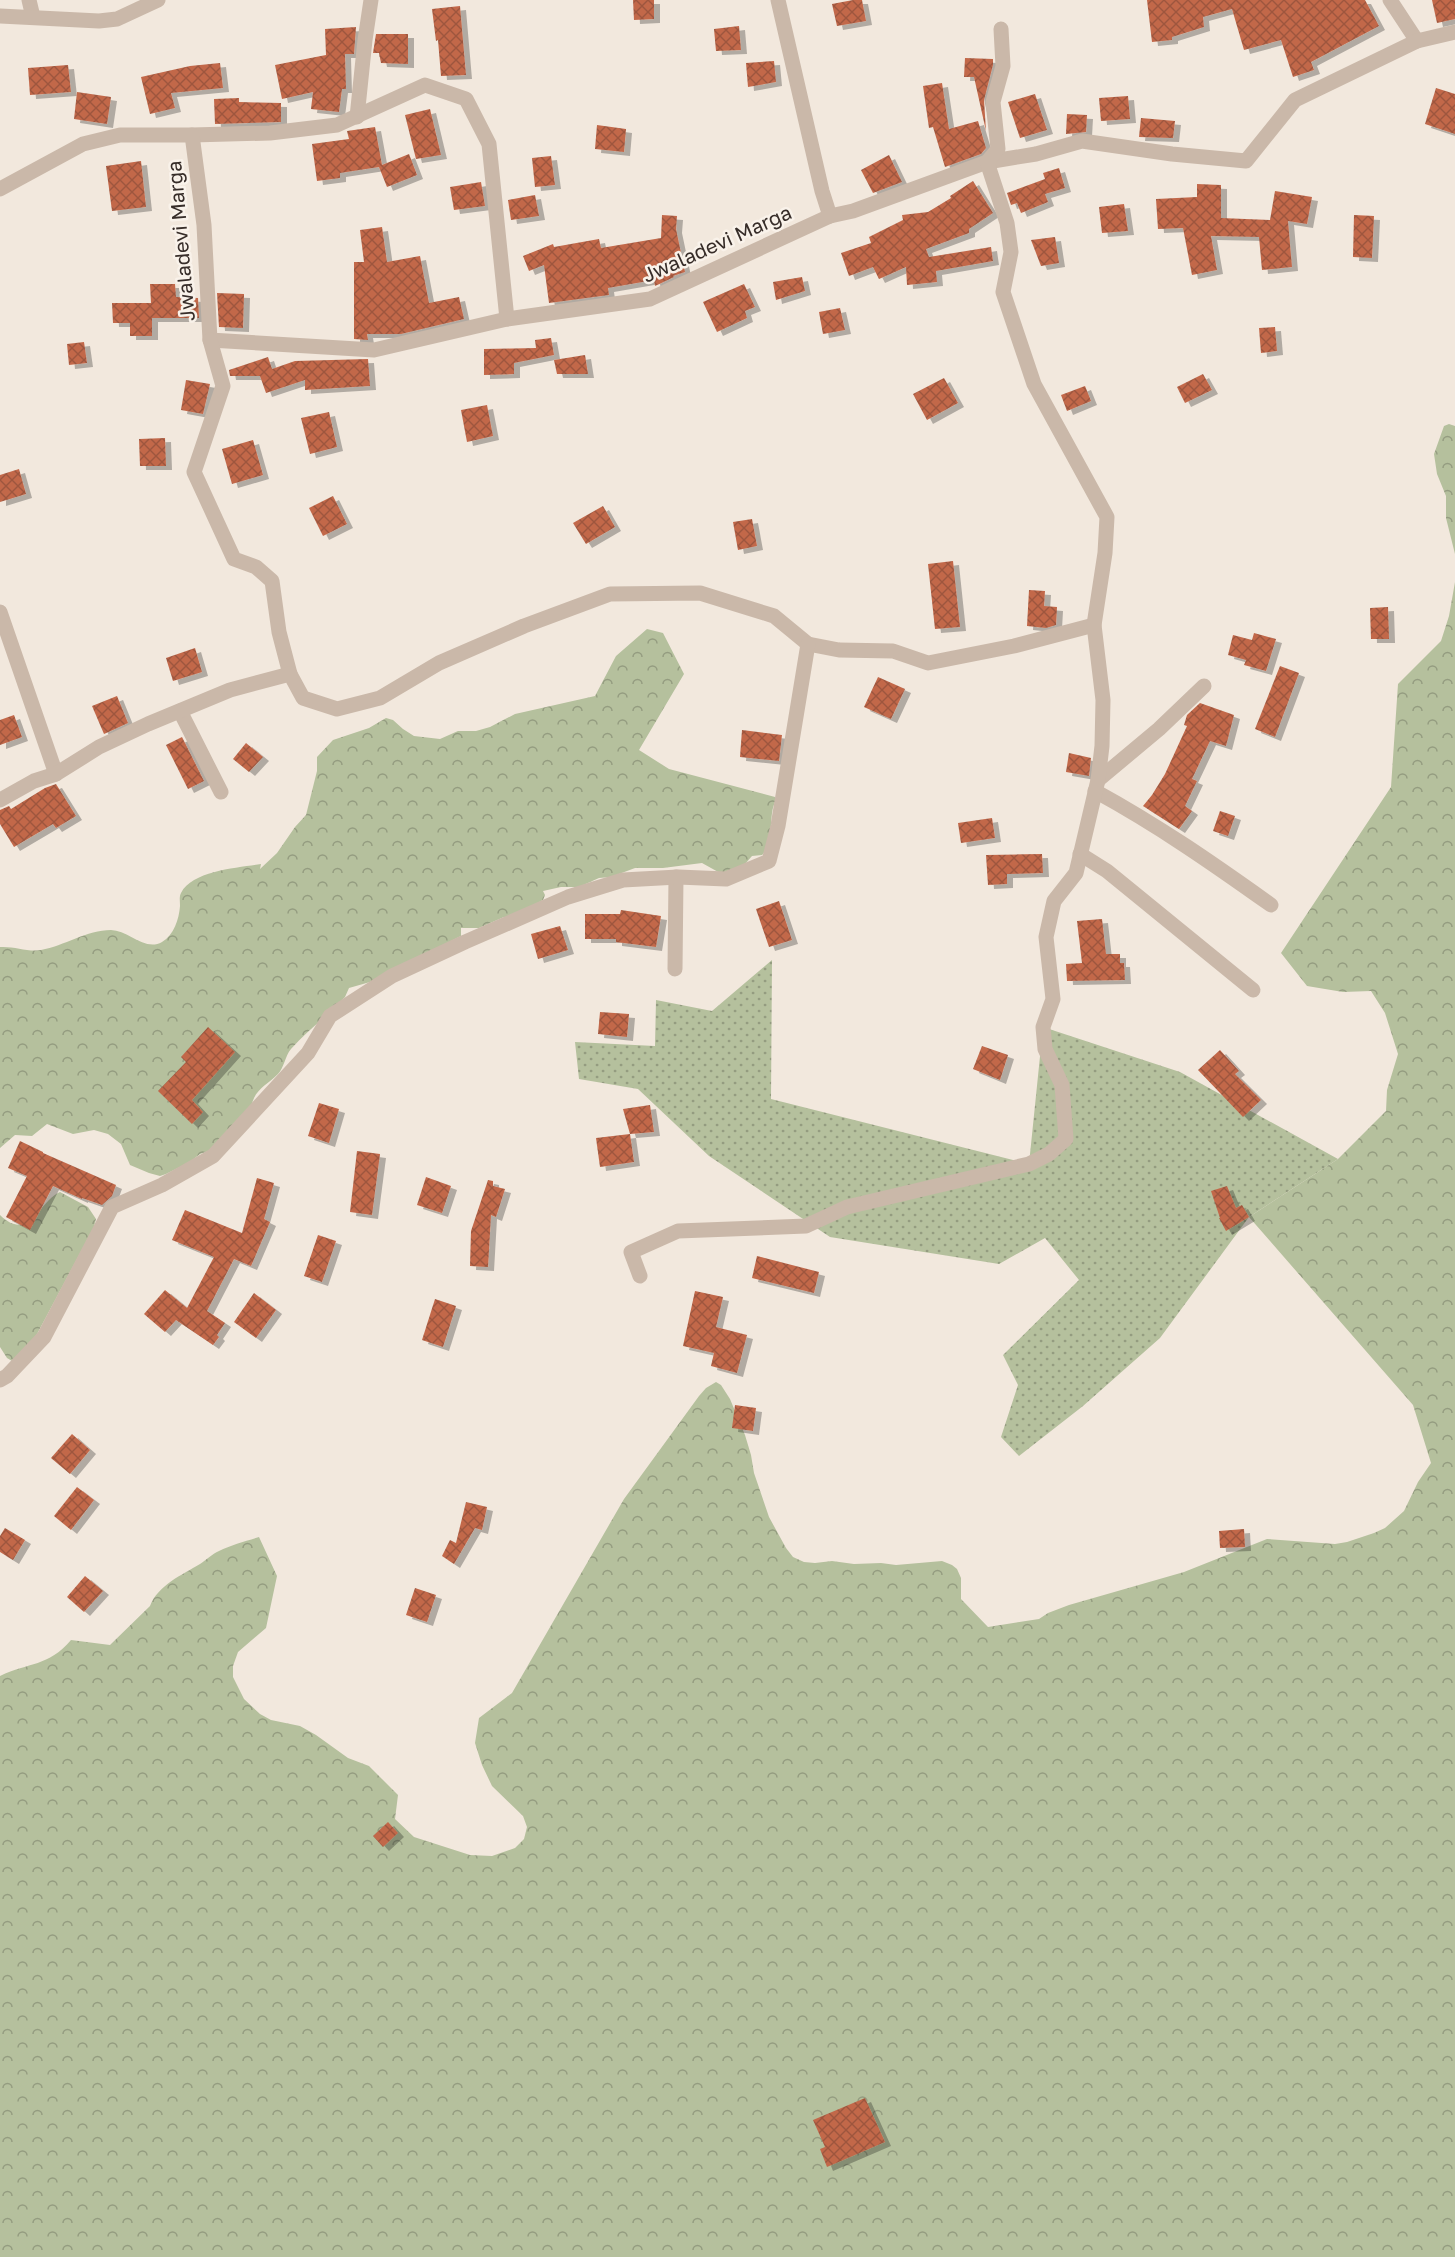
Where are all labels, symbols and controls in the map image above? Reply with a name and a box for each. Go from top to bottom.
street label: Jwaladevi Marga [161,160,199,322]
street label: Jwaladevi Marga [638,199,795,287]

